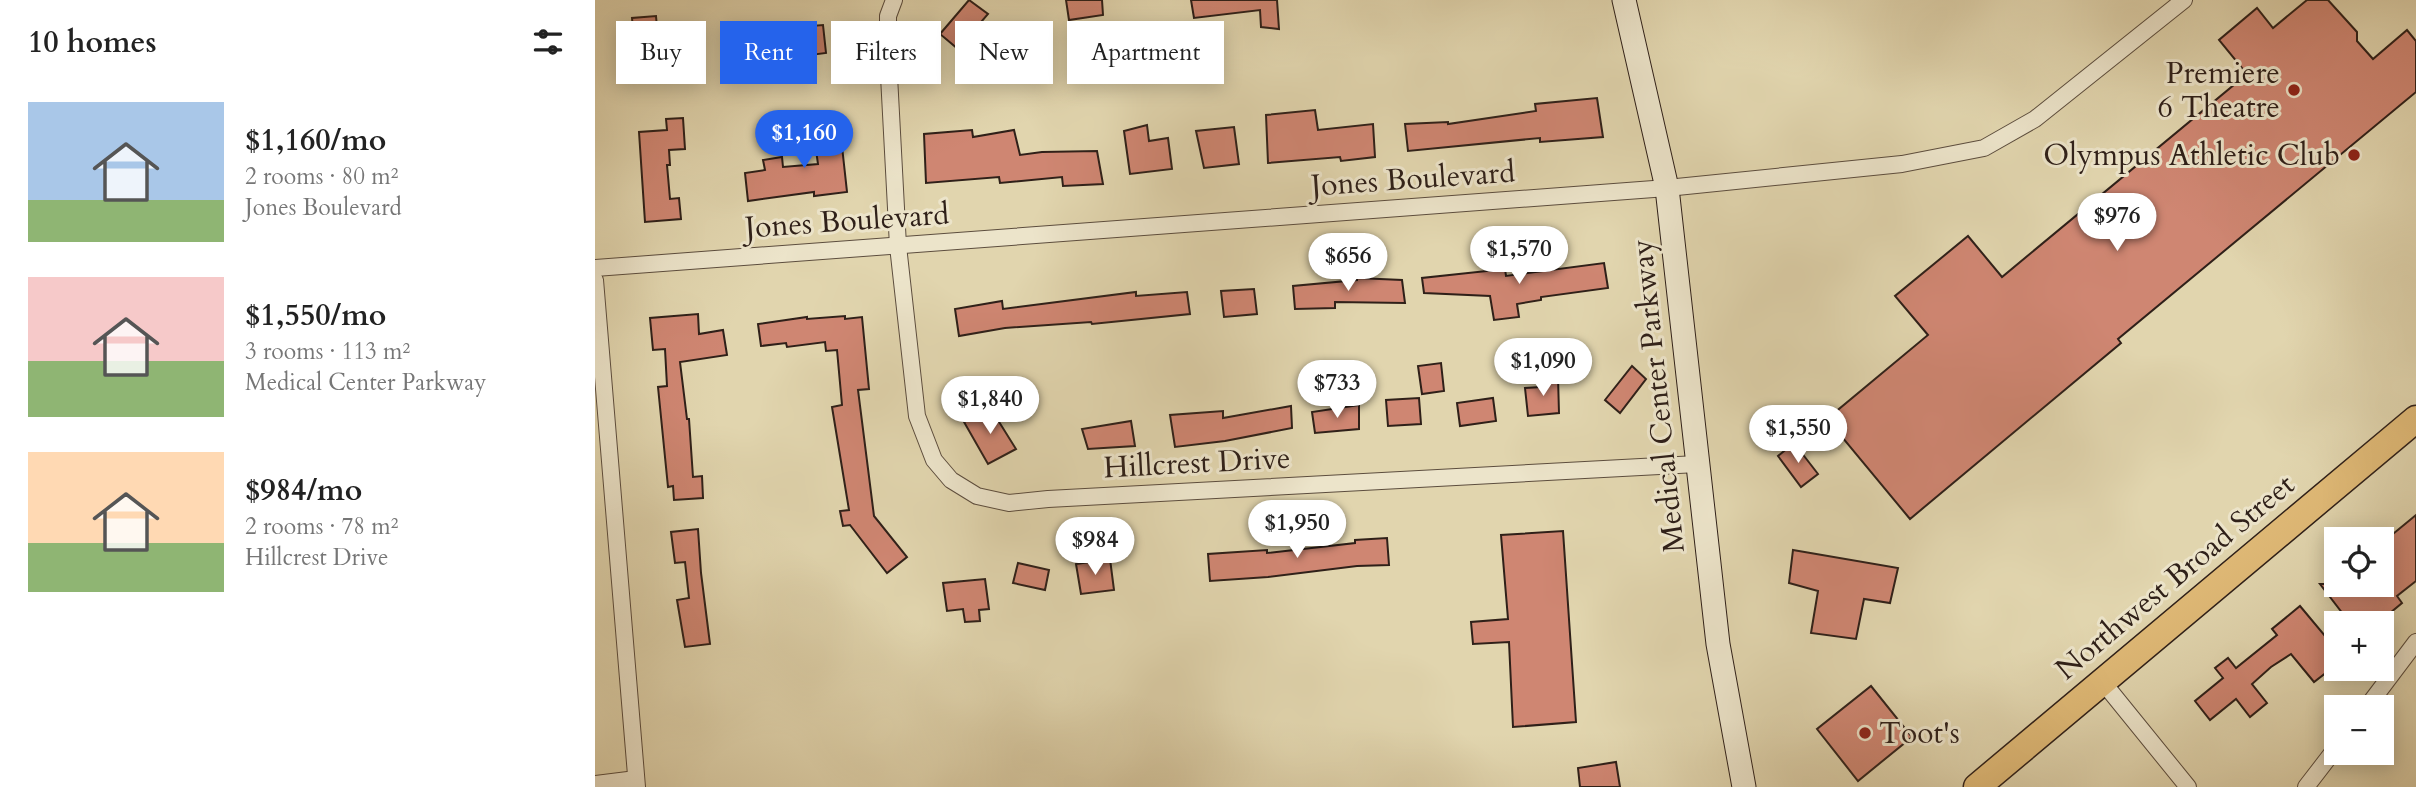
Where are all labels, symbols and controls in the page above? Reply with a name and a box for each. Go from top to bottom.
chip: Buy [616,21,706,84]
chip: Rent [720,21,817,84]
chip: Filters [831,21,941,84]
chip: New [955,21,1053,84]
chip: Apartment [1067,21,1224,84]
text: 10 homes [28,22,157,63]
icon: filters [529,23,567,61]
place label: Premiere 6 Theatre [2157,53,2280,128]
marker: Premiere 6 Theatre [2286,82,2302,98]
pin: $1,160 [747,110,861,170]
text: $1,160 [771,117,837,148]
text: $1,160/mo [245,120,386,161]
icon: home [84,130,168,214]
place label: Olympus Athletic Club [2043,135,2340,176]
marker: Olympus Athletic Club [2346,147,2362,163]
street label: Jones Boulevard [1306,151,1516,207]
text: 2 rooms · 80 m² [245,161,398,192]
text: Jones Boulevard [245,192,402,223]
street label: Jones Boulevard [740,193,950,249]
pin: $976 [2076,194,2158,253]
text: $976 [2093,200,2141,231]
pin: $1,570 [1462,226,1576,286]
pin: $656 [1307,233,1389,293]
text: $1,570 [1486,233,1552,264]
street label: Medical Center Parkway [1621,237,1695,555]
text: $656 [1324,240,1372,271]
text: $1,550/mo [245,295,386,336]
icon: home [84,305,168,389]
text: 3 rooms · 113 m² [245,336,410,367]
pin: $1,090 [1486,338,1600,398]
text: $1,090 [1510,345,1576,376]
pin: $733 [1296,360,1378,420]
text: Medical Center Parkway [245,367,486,398]
text: $733 [1313,367,1361,398]
pin: $1,840 [933,376,1047,436]
text: $1,840 [957,383,1023,414]
pin: $1,550 [1741,406,1855,465]
text: $1,550 [1765,412,1831,443]
street label: Hillcrest Drive [1102,438,1292,488]
street label: Northwest Broad Street [2047,464,2304,689]
text: $984/mo [245,470,362,511]
icon: home [84,480,168,564]
pin: $1,950 [1240,500,1354,560]
text: $1,950 [1264,507,1330,538]
text: 2 rooms · 78 m² [245,511,398,542]
pin: $984 [1054,518,1136,577]
text: $984 [1071,524,1119,555]
map controls [2324,527,2394,765]
button: locate [2324,527,2394,597]
text: Hillcrest Drive [245,542,388,573]
button: + [2324,611,2394,681]
button: − [2324,695,2394,765]
place label: Toot's [1879,713,1960,754]
marker: Toot's [1857,725,1873,741]

